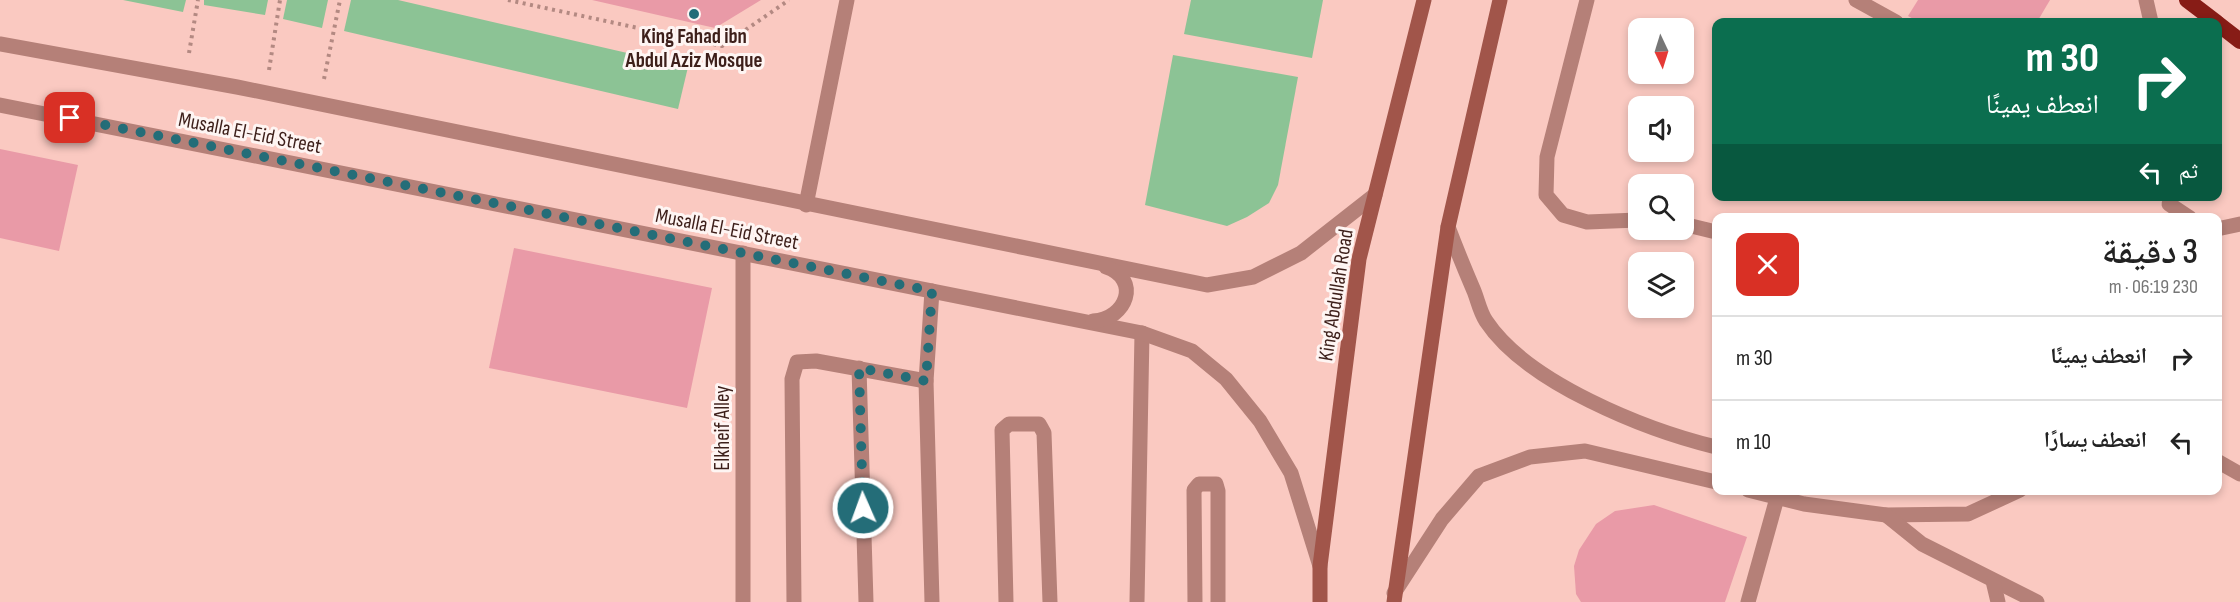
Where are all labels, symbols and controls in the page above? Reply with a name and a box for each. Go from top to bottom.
marker: King Fahad ibn Abdul Aziz Mosque [687,7,701,21]
north arrow [1628,18,1694,84]
map controls [1628,18,1694,318]
place label: King Fahad ibn Abdul Aziz Mosque [625,24,762,73]
text: 30 m [2026,33,2099,84]
icon: right [2120,42,2198,120]
text: انعطف يمينًا [1986,89,2099,121]
pin [44,92,95,143]
button: sound [1628,96,1694,162]
icon: arrive [53,101,86,134]
street label: Musalla El-Eid Street [176,107,324,159]
icon: left [2134,156,2167,189]
text: ثم [2179,158,2198,185]
button: search [1628,174,1694,240]
street label: Musalla El-Eid Street [653,203,801,255]
street label: King Abdullah Road [1313,227,1359,363]
text: 3 دقيقة [2102,231,2198,274]
button: close [1736,233,1799,296]
button: layers [1628,252,1694,318]
text: 230 m · 06:19 [2109,275,2198,299]
icon: right [2165,342,2198,375]
text: انعطف يمينًا [2050,343,2147,370]
text: 30 m [1736,345,1773,372]
street label: Elkheif Alley [710,386,735,470]
icon: left [2165,426,2198,459]
text: انعطف يسارًا [2044,427,2147,454]
text: 10 m [1736,429,1771,456]
position arrow [831,476,895,540]

